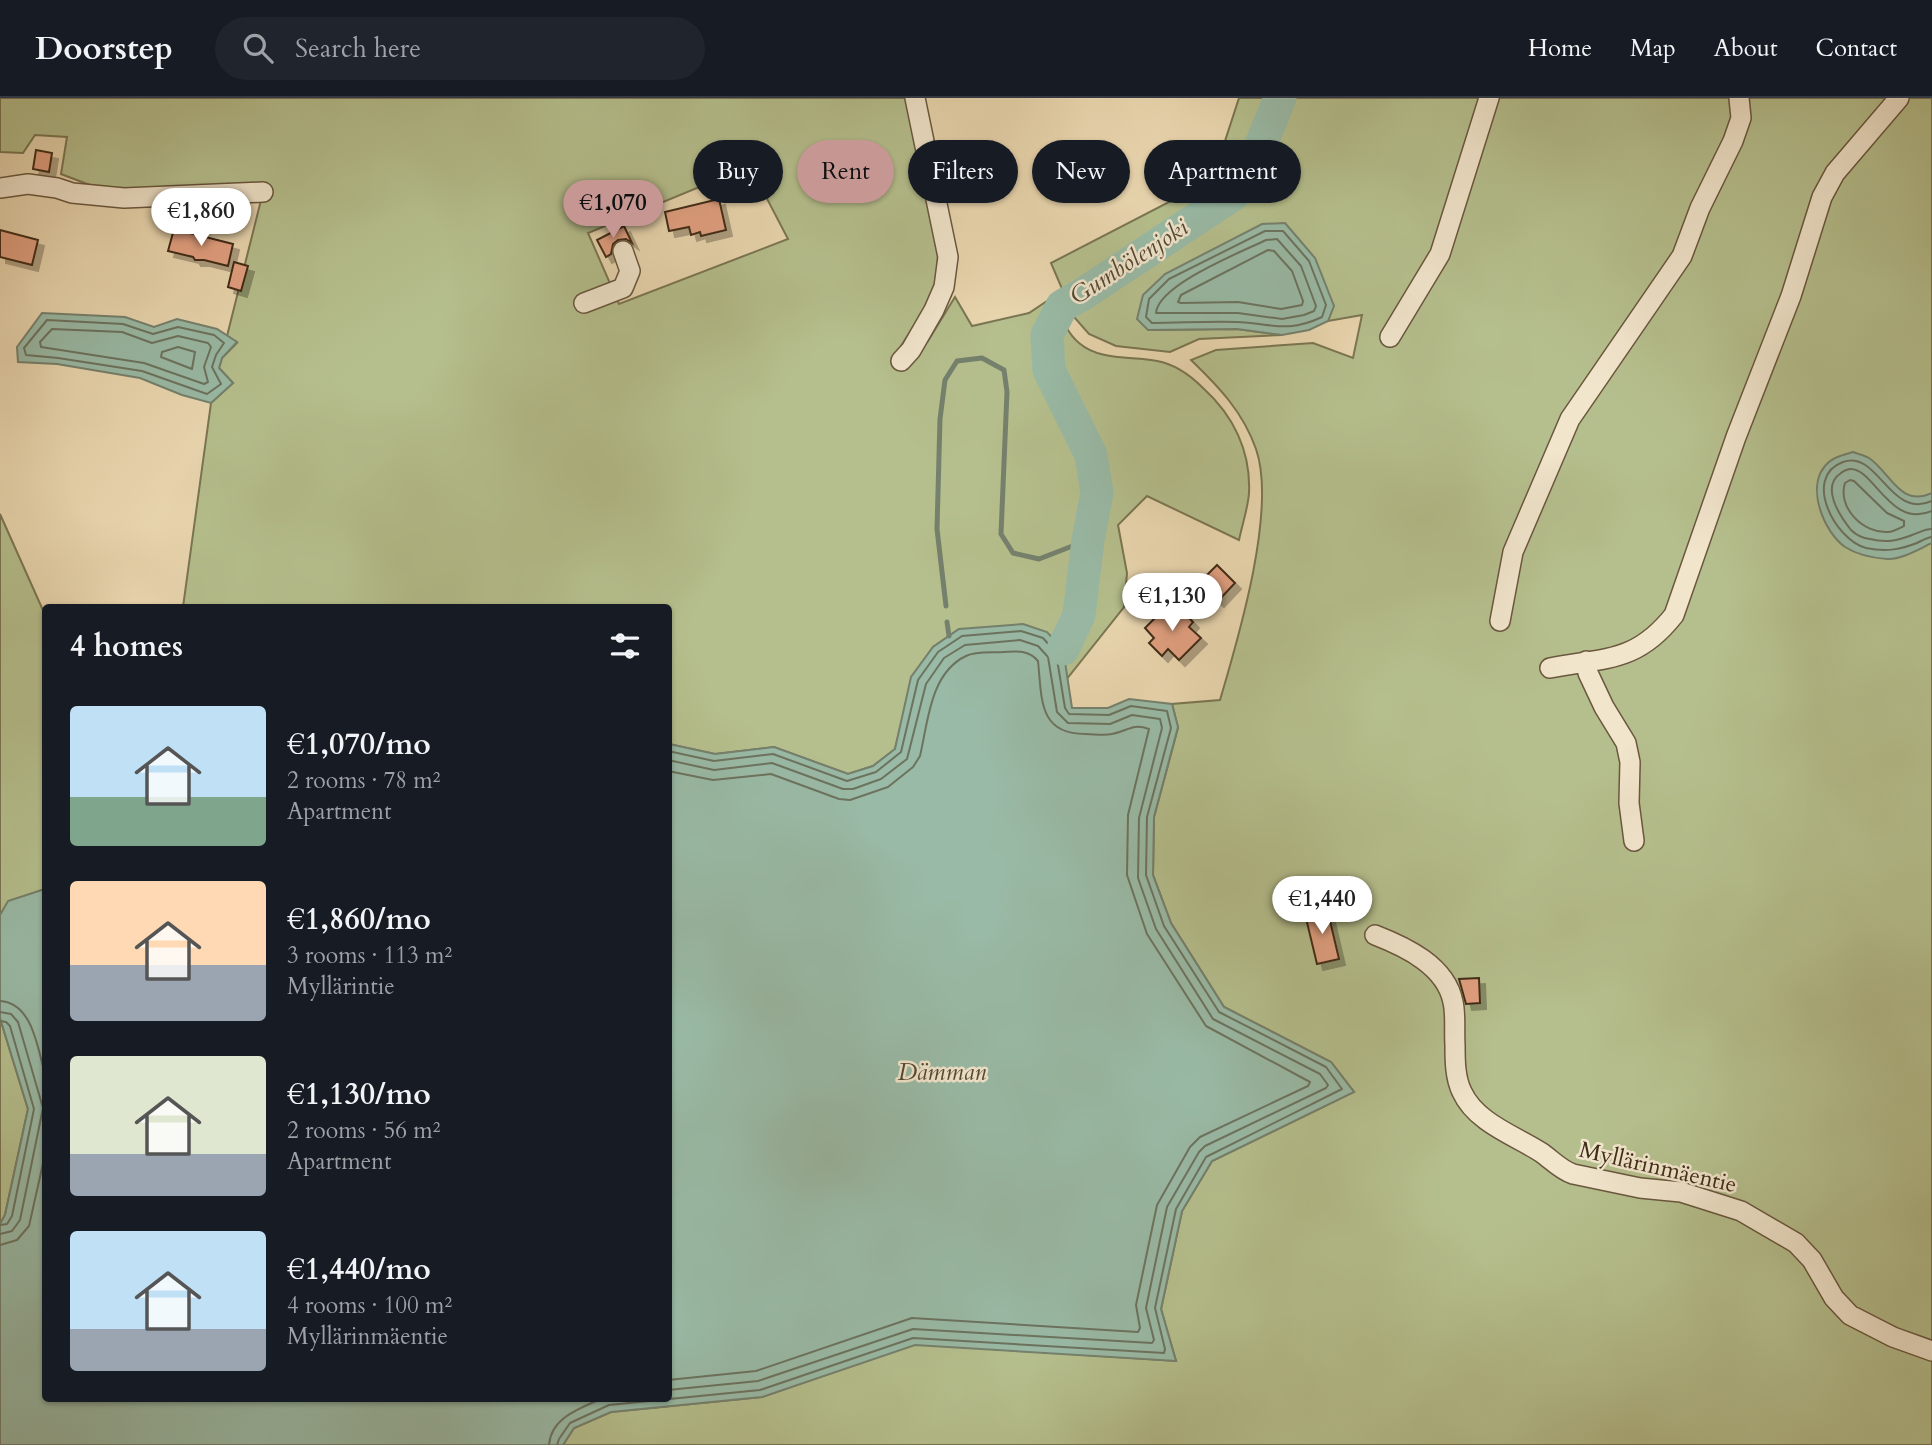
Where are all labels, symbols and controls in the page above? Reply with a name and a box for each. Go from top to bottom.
search box [215,17,705,80]
text: Doorstep [35,26,173,71]
icon: search [239,29,277,67]
text: Search here [295,31,421,66]
text: Home [1528,32,1592,65]
text: Map [1630,32,1676,65]
text: About [1714,32,1778,65]
text: Contact [1816,32,1897,65]
chip: Buy [693,140,783,203]
chip: Rent [797,140,894,203]
chip: Filters [908,140,1018,203]
chip: New [1032,140,1130,203]
chip: Apartment [1144,140,1301,203]
pin: €1,070 [556,180,670,240]
text: €1,070 [579,187,647,218]
pin: €1,860 [144,188,258,248]
text: €1,860 [167,195,235,226]
water label: Gumbölenjoki [1063,211,1195,313]
pin: €1,130 [1115,574,1229,633]
text: €1,130 [1138,580,1206,611]
text: 4 homes [70,626,183,667]
icon: filters [606,627,644,665]
text: €1,070/mo [287,724,431,765]
icon: home [126,734,210,818]
text: 2 rooms · 78 m² [287,765,440,796]
text: Apartment [287,796,391,827]
pin: €1,440 [1265,876,1379,936]
text: €1,440 [1288,883,1356,914]
text: €1,860/mo [287,899,431,940]
icon: home [126,909,210,993]
text: 3 rooms · 113 m² [287,940,452,971]
text: Myllärintie [287,971,395,1002]
water label: Dämman [898,1056,986,1089]
text: €1,130/mo [287,1074,431,1115]
icon: home [126,1084,210,1168]
text: 2 rooms · 56 m² [287,1115,440,1146]
street label: Myllärinmäentie [1576,1134,1740,1200]
text: Apartment [287,1146,391,1177]
text: €1,440/mo [287,1249,431,1290]
icon: home [126,1259,210,1343]
text: 4 rooms · 100 m² [287,1290,452,1321]
text: Myllärinmäentie [287,1321,448,1352]

